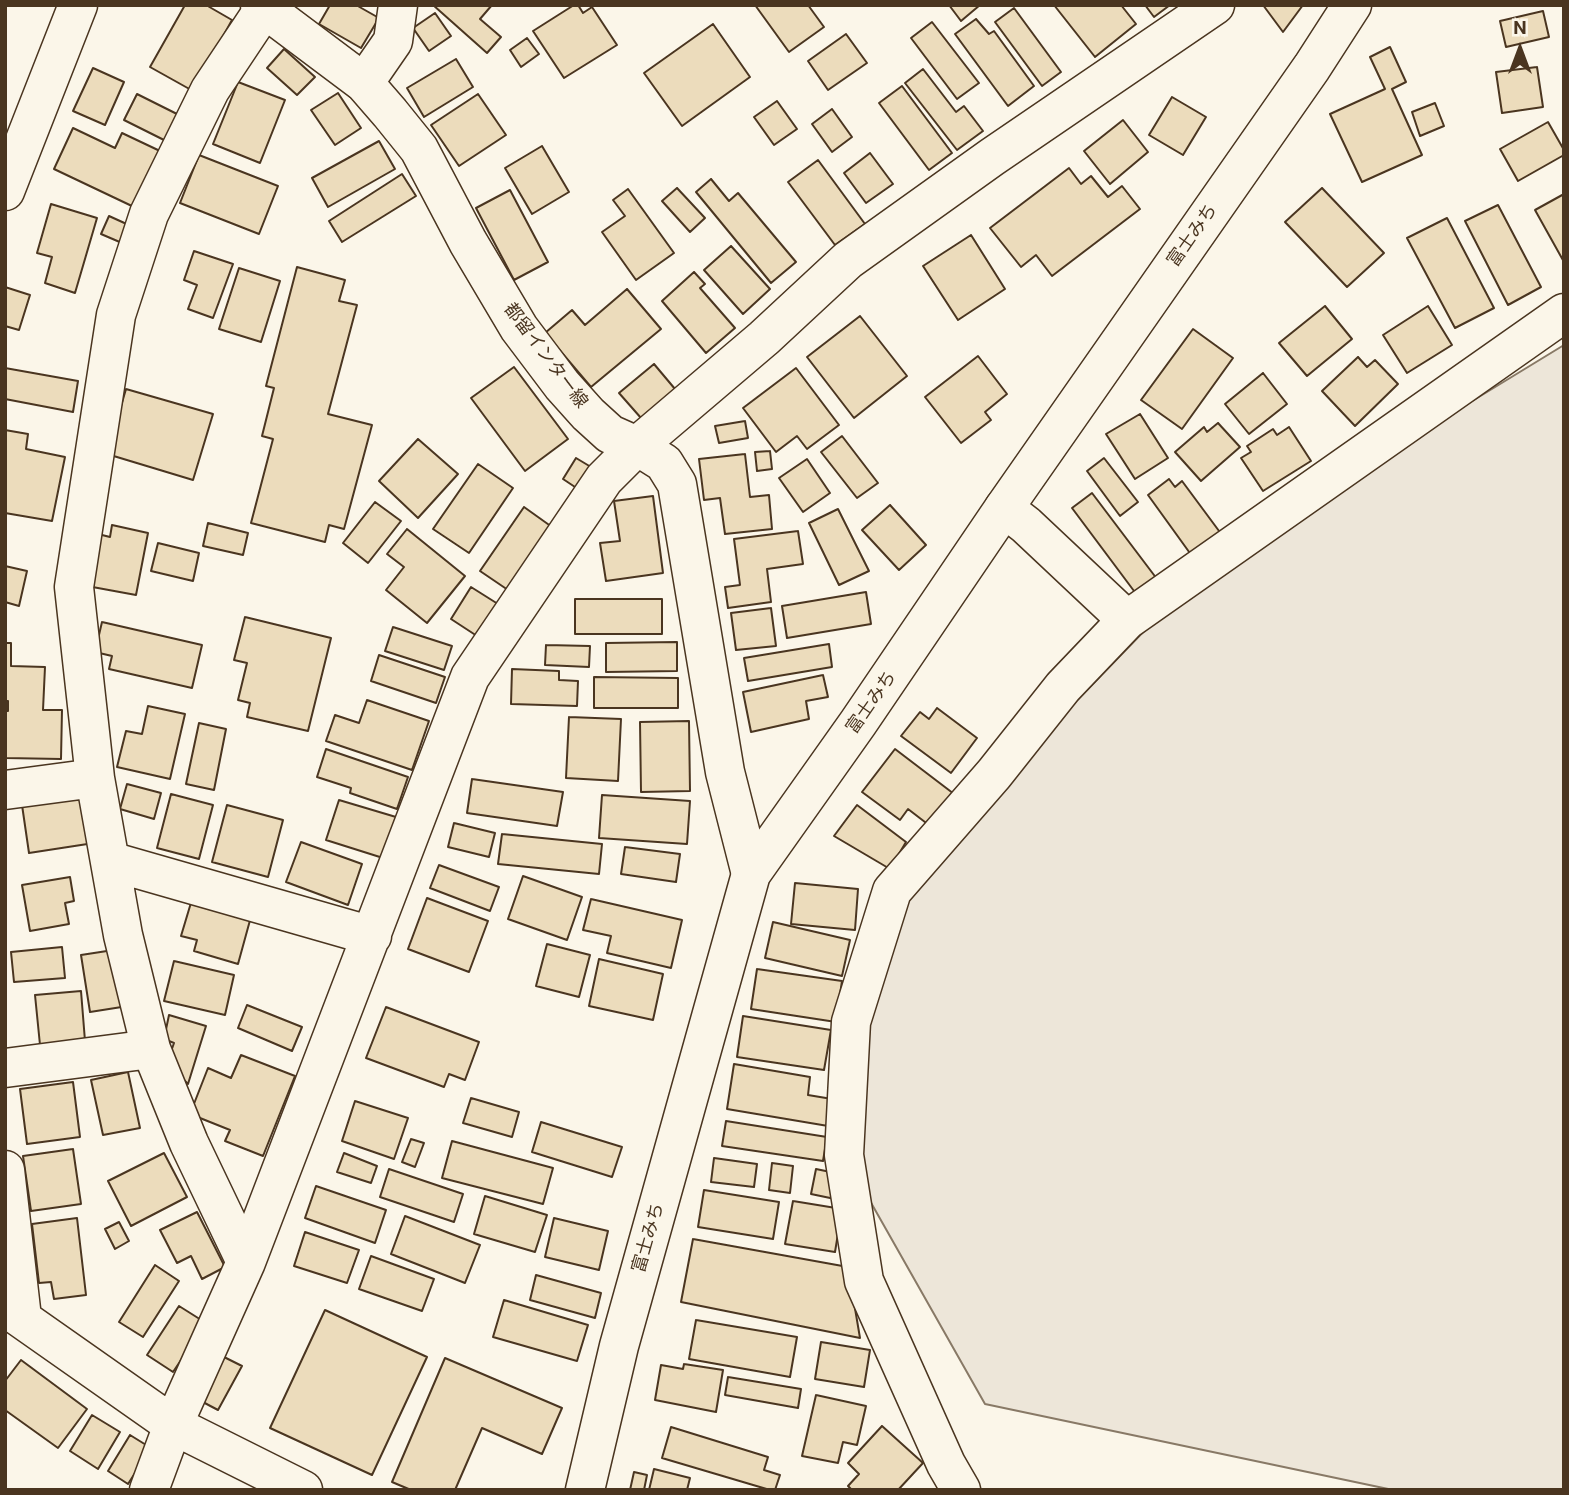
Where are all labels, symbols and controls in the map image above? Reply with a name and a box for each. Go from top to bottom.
north arrow [1485,14,1555,84]
text: N [1513,16,1527,39]
street label: 富士みち [1164,200,1222,272]
street label: 都留インター線 [498,299,592,413]
street label: 富士みち [843,667,901,739]
street label: 富士みち [629,1200,669,1276]

